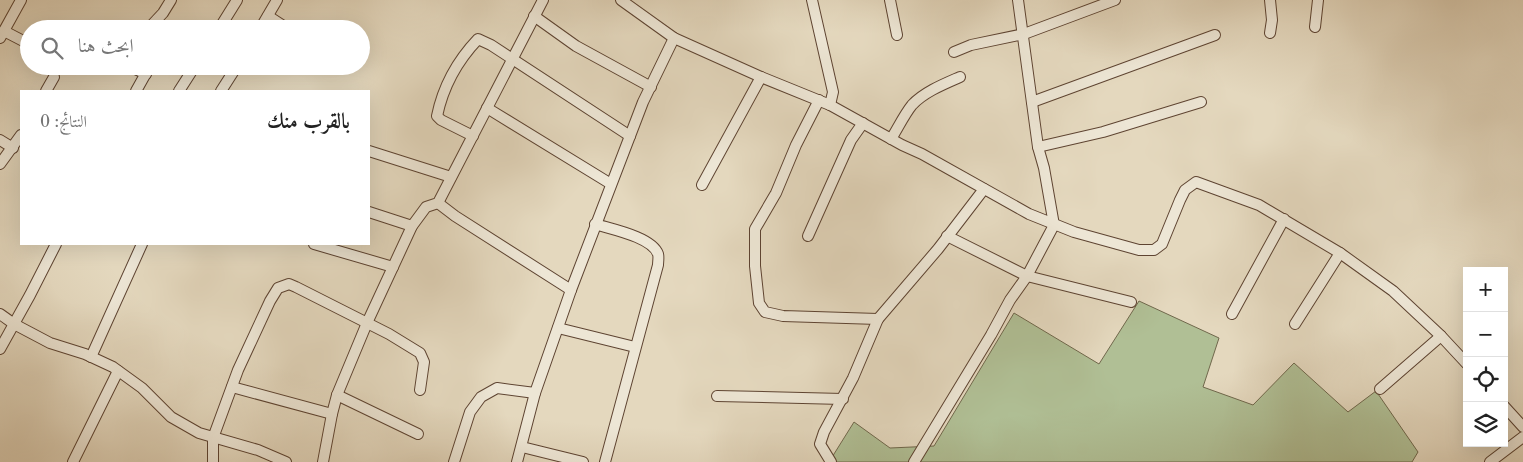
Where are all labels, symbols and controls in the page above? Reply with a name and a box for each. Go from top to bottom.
search box [20,20,370,75]
icon: search [38,34,66,62]
text: ابحث هنا [78,34,134,57]
text: بالقرب منك [267,108,350,133]
text: النتائج: 0 [40,111,87,131]
map controls [1463,267,1508,447]
button: + [1463,267,1508,312]
button: − [1463,312,1508,357]
button: locate [1463,357,1508,402]
button: layers [1463,402,1508,447]

